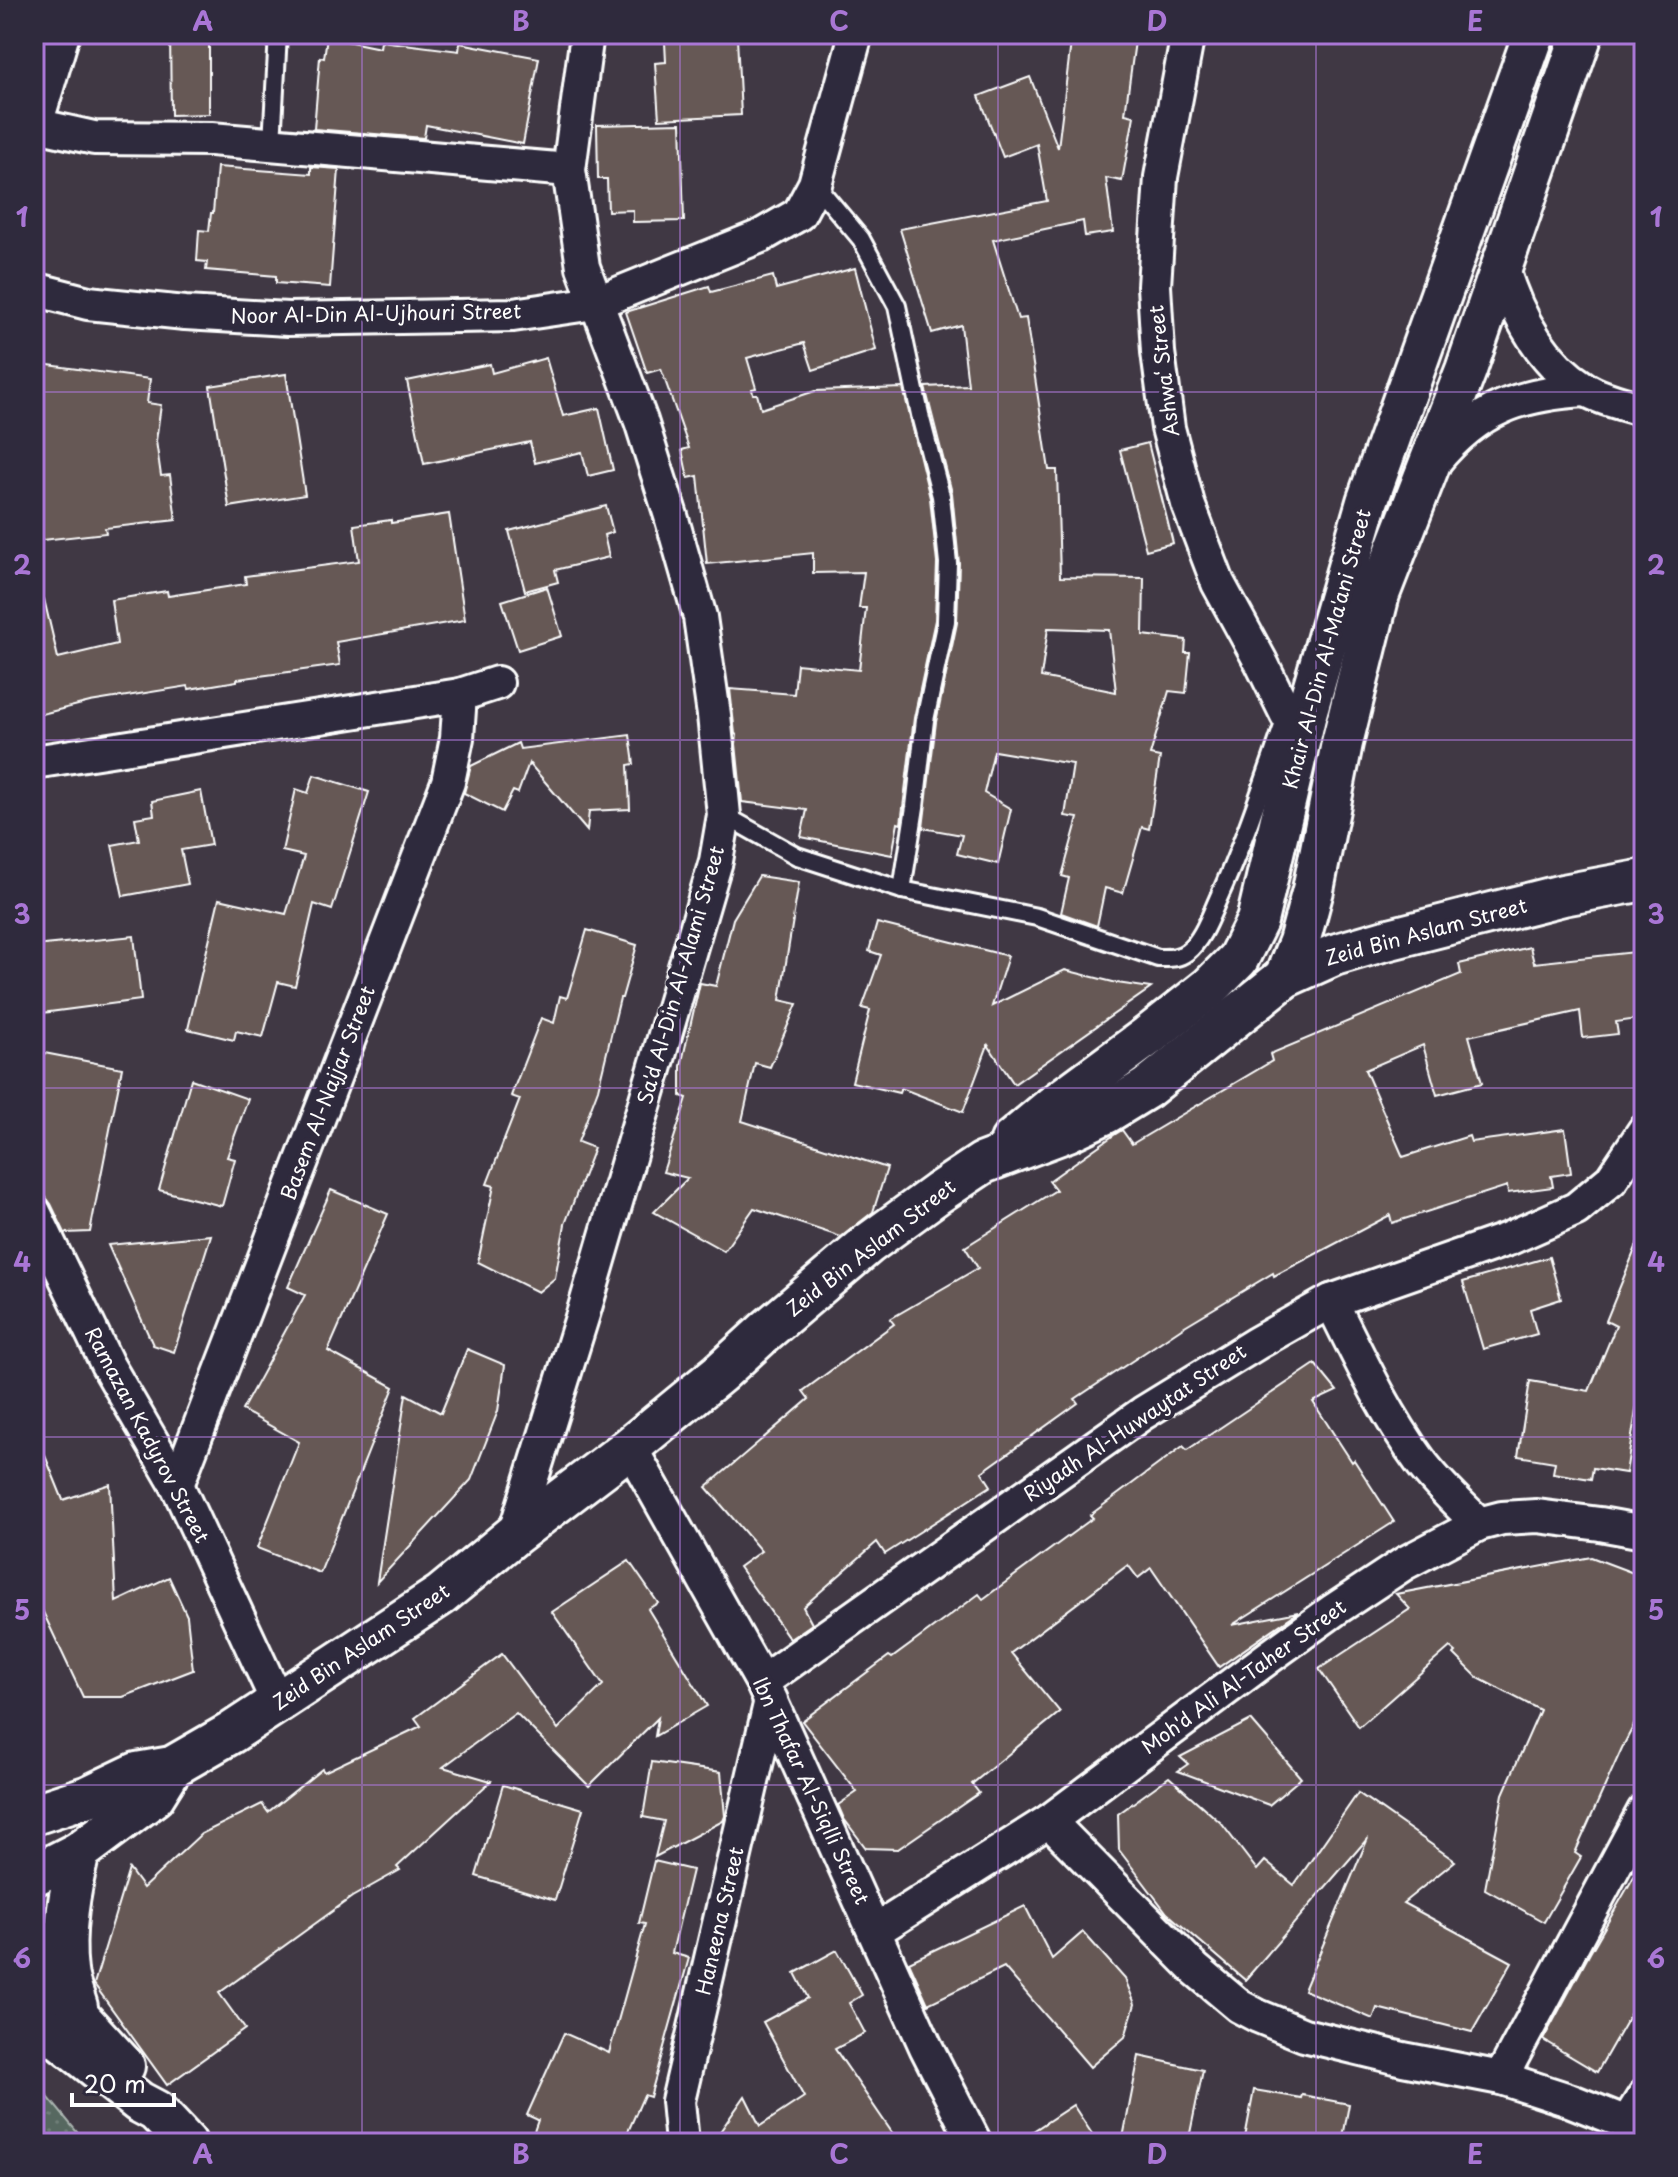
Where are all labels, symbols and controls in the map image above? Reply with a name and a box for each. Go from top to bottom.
text: A [193,1,213,40]
text: B [512,1,530,40]
text: C [829,1,849,40]
text: D [1147,1,1167,40]
text: E [1467,1,1483,40]
text: 1 [16,197,28,236]
text: 1 [1650,197,1662,236]
street label: Noor Al-Din Al-Ujhouri Street [230,295,522,331]
street label: Ashwa‘ Street [1140,304,1186,439]
street label: Khair Al-Din Al-Ma'ani Street [1274,506,1378,792]
text: 2 [13,545,31,584]
text: 2 [1647,545,1665,584]
street label: Sa'd Al-Din Al-Alami Street [629,842,731,1107]
street label: Zeid Bin Aslam Street [1321,890,1530,972]
text: 3 [13,894,31,933]
text: 3 [1647,894,1665,933]
street label: Basem Al-Najjar Street [272,981,382,1204]
street label: Zeid Bin Aslam Street [779,1171,962,1323]
text: 4 [13,1242,31,1281]
text: 4 [1647,1242,1665,1281]
street label: Ramazan Kadyrov Street [78,1321,218,1548]
street label: Riyadh Al-Huwaytat Street [1017,1336,1252,1508]
street label: Zeid Bin Aslam Street [266,1576,455,1717]
text: 5 [14,1590,30,1629]
text: 5 [1648,1590,1664,1629]
street label: Moh'd Ali Al-Taher Street [1135,1592,1352,1761]
street label: Ibn Thafar Al-Siqlli Street [746,1672,878,1909]
street label: Haneena Street [687,1844,751,1998]
text: 6 [13,1938,31,1977]
text: 6 [1647,1938,1665,1977]
scale bar [72,2057,174,2107]
text: 20 m [84,2065,146,2101]
text: A [193,2134,213,2173]
text: B [512,2134,530,2173]
text: C [829,2134,849,2173]
text: D [1147,2134,1167,2173]
text: E [1467,2134,1483,2173]

